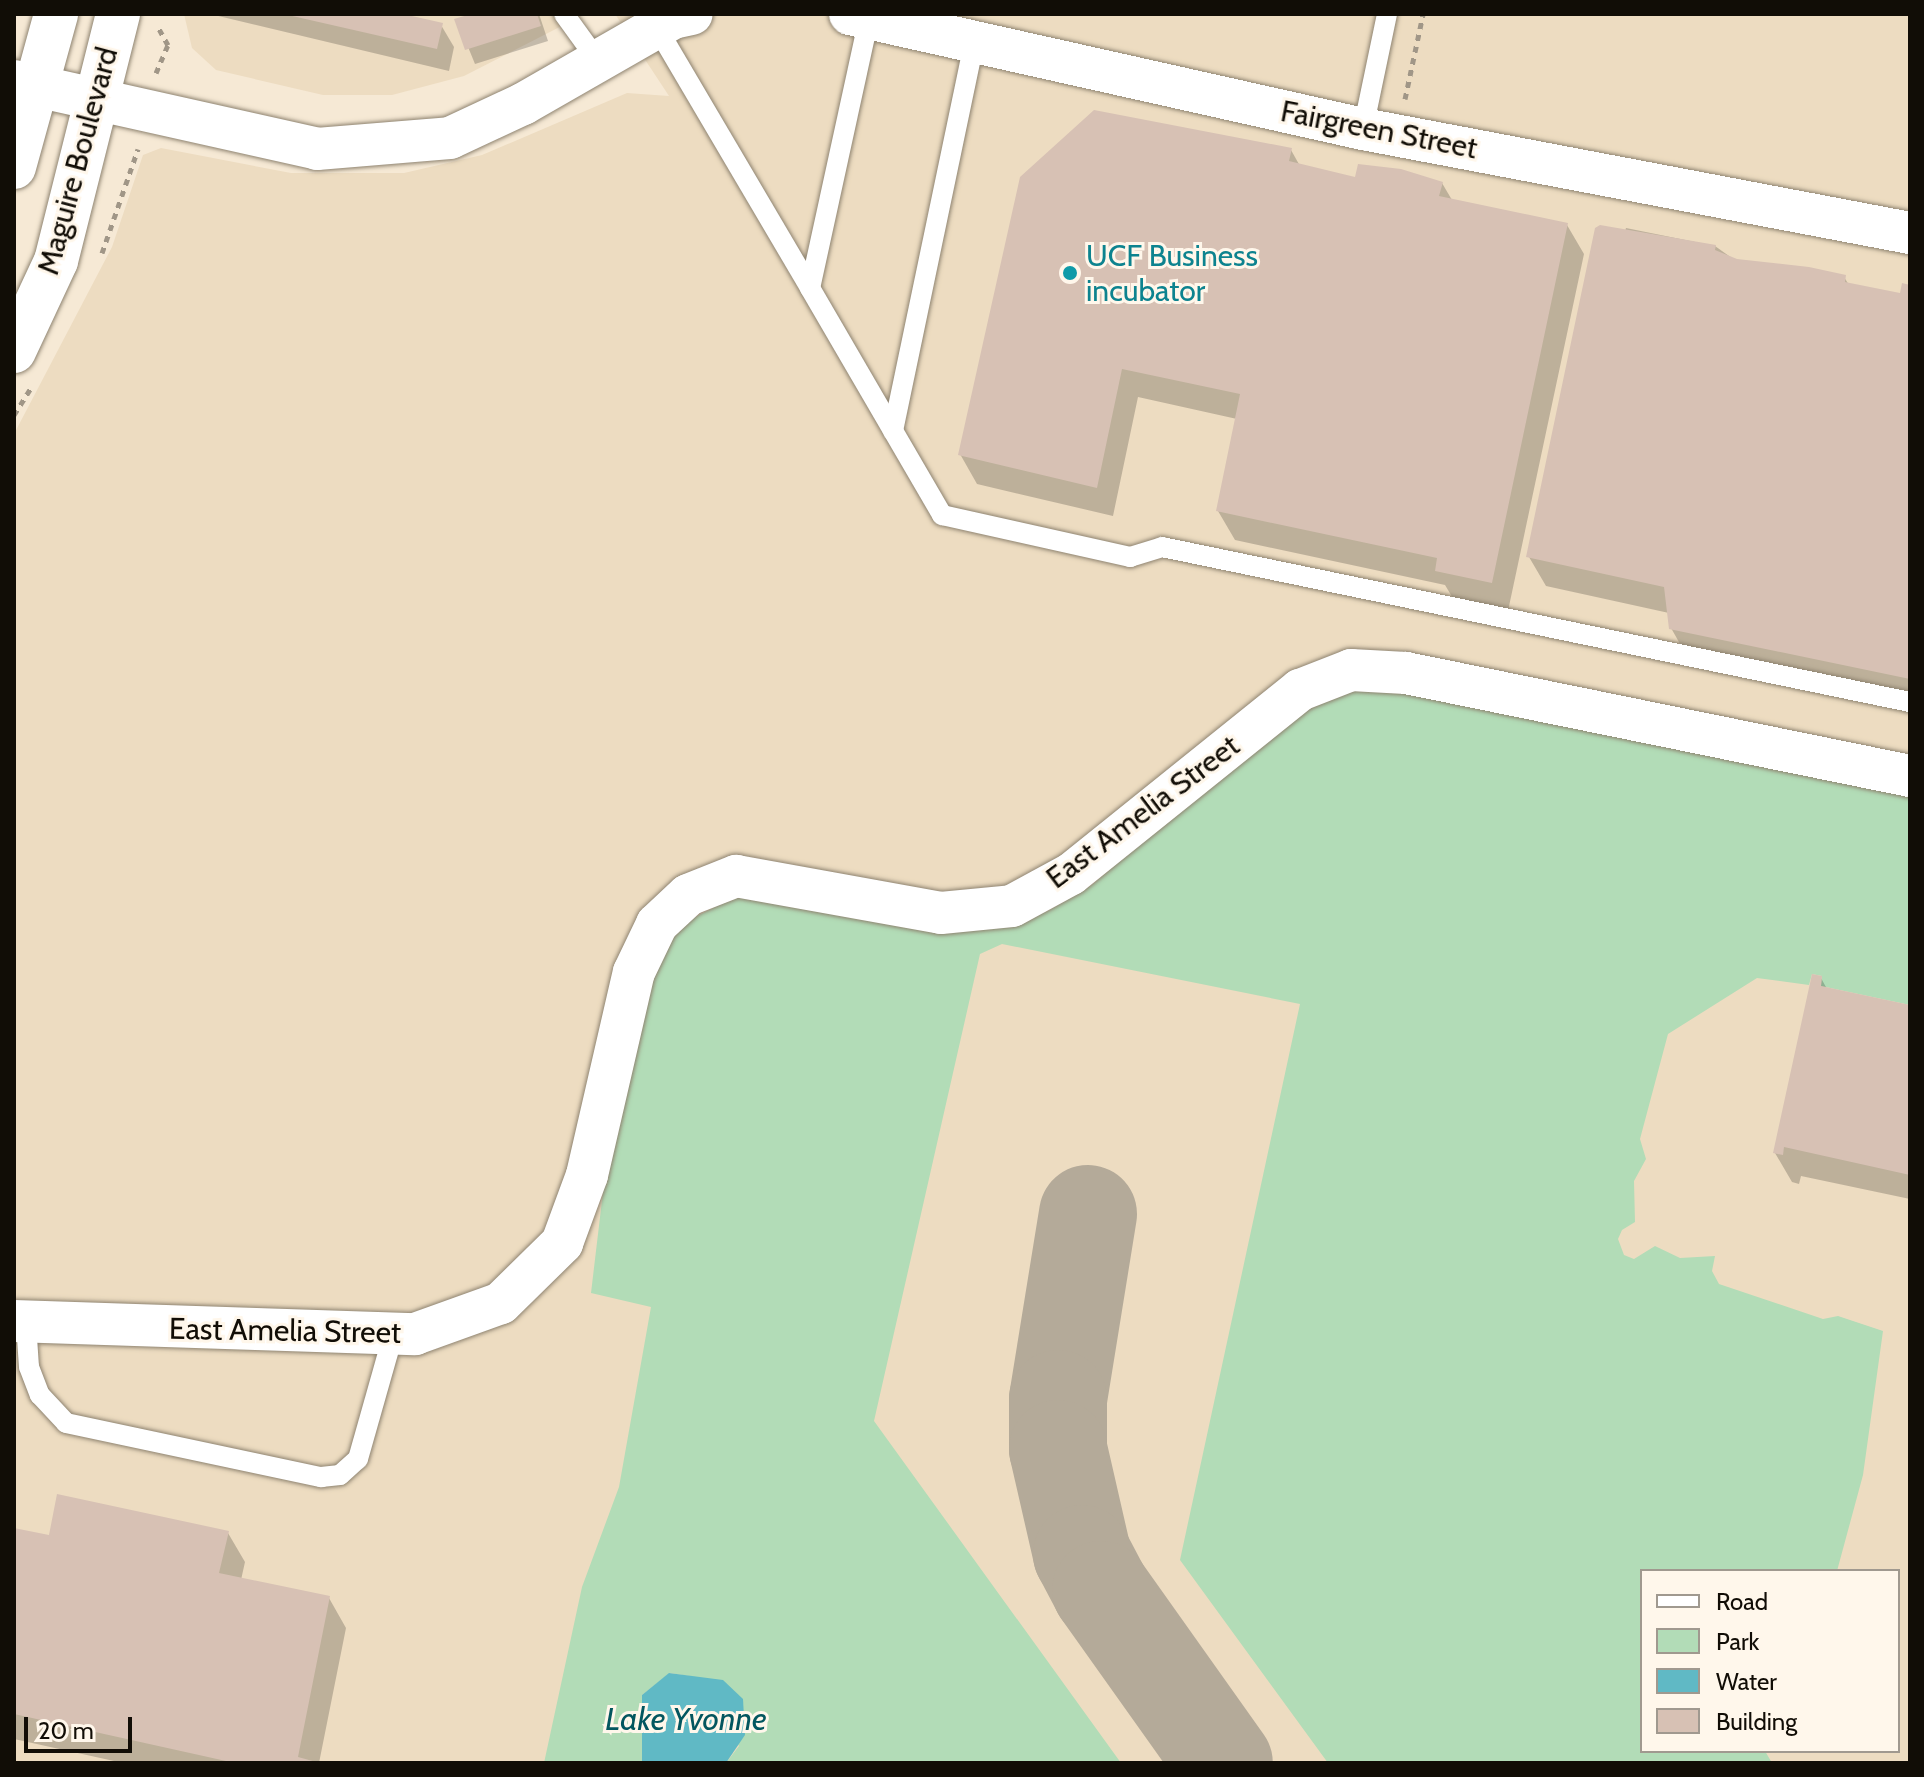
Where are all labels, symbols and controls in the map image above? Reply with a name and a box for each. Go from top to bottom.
street label: Maguire Boulevard [30,43,126,279]
street label: Fairgreen Street [1278,93,1480,167]
place label: UCF Business incubator [1086,238,1258,308]
marker: UCF Business incubator [1061,264,1079,282]
street label: East Amelia Street [1039,728,1247,896]
street label: East Amelia Street [169,1311,401,1351]
legend [1640,1569,1900,1753]
text: Road [1716,1587,1768,1616]
text: Park [1716,1627,1759,1656]
text: Water [1716,1667,1777,1696]
water label: Lake Yvonne [605,1700,767,1738]
scale bar [28,1701,136,1751]
text: Building [1716,1707,1797,1736]
text: 20 m [38,1716,94,1745]

